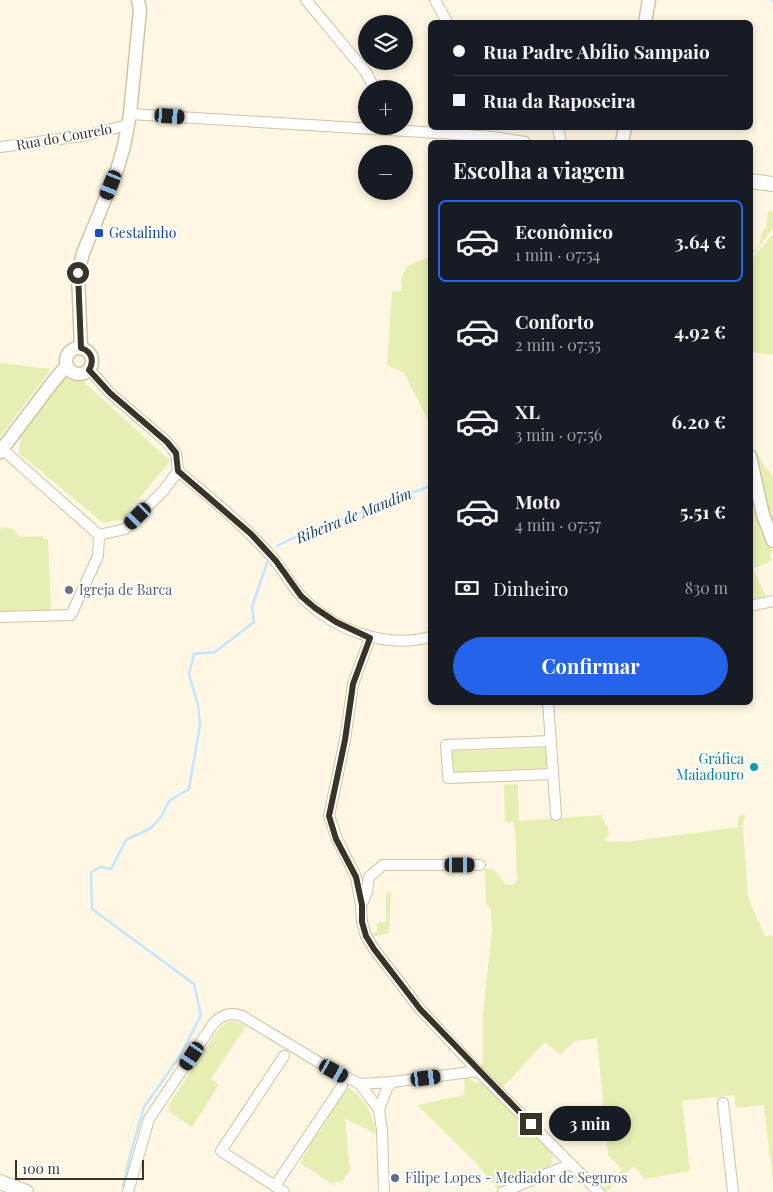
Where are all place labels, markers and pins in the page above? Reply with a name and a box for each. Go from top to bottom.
place label: Gestalinho [109,223,177,242]
marker: Gestalinho [93,227,105,239]
place label: Igreja de Barca [79,580,172,599]
marker: Igreja de Barca [63,584,75,596]
place label: Gráfica Maiadouro [676,749,744,784]
marker: Gráfica Maiadouro [748,761,760,773]
place label: Filipe Lopes - Mediador de Seguros [405,1168,627,1187]
marker: Filipe Lopes - Mediador de Seguros [389,1172,401,1184]

